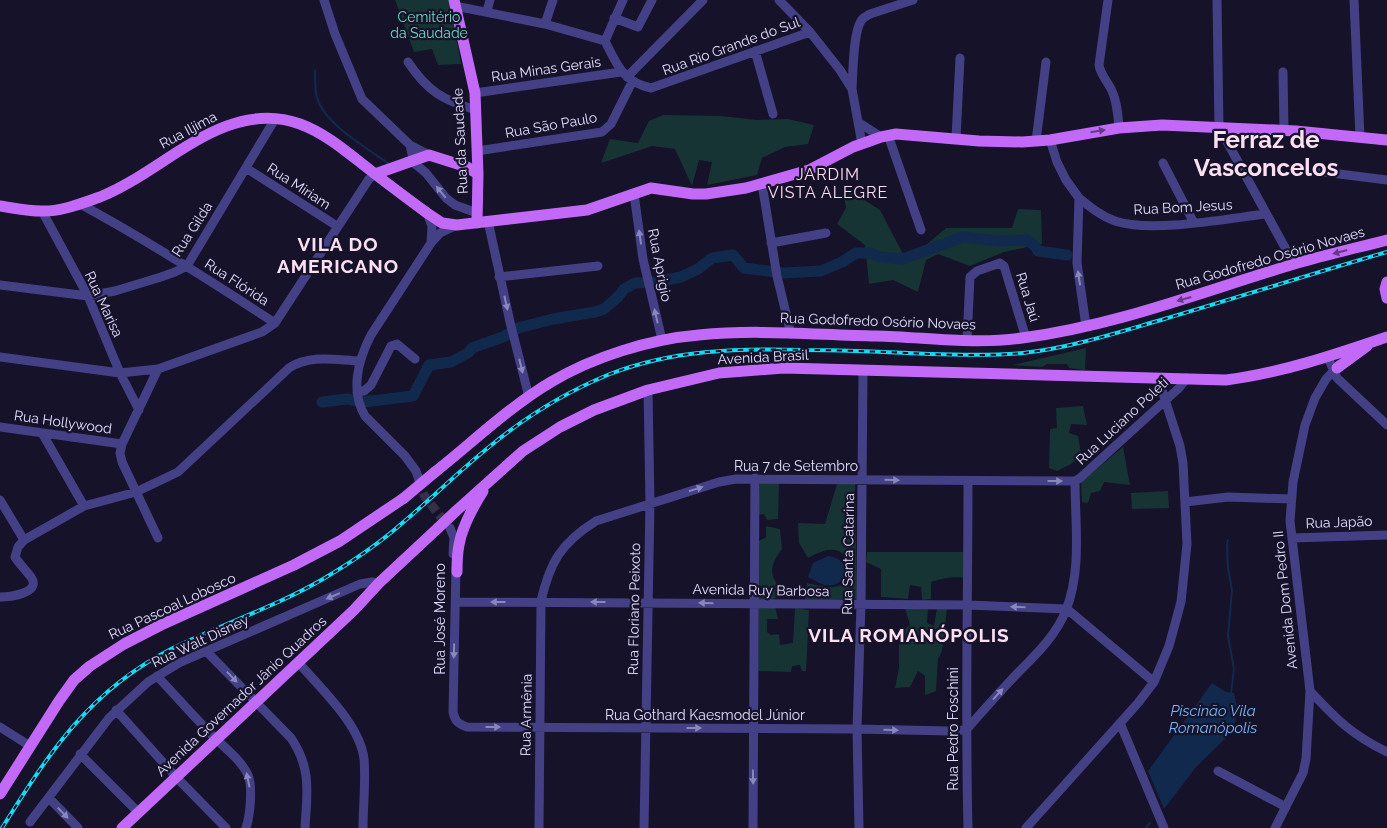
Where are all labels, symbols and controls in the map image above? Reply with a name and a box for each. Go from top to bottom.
park label: Cemitério da Saudade [390,9,468,41]
street label: Rua Rio Grande do Sul [660,14,802,78]
street label: Rua Minas Gerais [490,53,602,85]
street label: Rua da Saudade [449,88,471,194]
street label: Rua Iljima [157,108,219,152]
street label: Rua São Paulo [504,109,598,141]
district label: Ferraz de Vasconcelos [1194,125,1339,182]
one-way arrow [1090,127,1106,135]
street label: Rua Miriam [264,160,334,212]
district label: JARDIM VISTA ALEGRE [768,165,888,202]
one-way arrow [435,186,446,199]
street label: Rua Bom Jesus [1133,196,1233,218]
street label: Rua Gilda [168,199,216,259]
street label: Rua Godofredo Osório Novaes [1174,223,1367,293]
street label: Rua Aprigio [645,227,675,303]
one-way arrow [636,228,644,244]
district label: VILA DO AMERICANO [277,233,399,277]
one-way arrow [1332,248,1347,256]
street label: Rua Flórida [202,255,272,309]
street label: Rua Marisa [82,269,126,339]
one-way arrow [1075,269,1083,285]
street label: Rua Jaú [1013,270,1043,324]
one-way arrow [1177,295,1192,303]
one-way arrow [502,296,510,312]
one-way arrow [652,308,660,324]
street label: Rua Godofredo Osório Novaes [780,310,976,332]
street label: Avenida Brasil [717,347,809,367]
one-way arrow [518,358,526,373]
street label: Rua Luciano Poleti [1073,374,1171,468]
street label: Rua Hollywood [13,407,113,437]
street label: Rua 7 de Setembro [734,458,858,474]
one-way arrow [884,476,900,484]
one-way arrow [1047,477,1063,485]
one-way arrow [689,485,704,493]
street label: Rua Santa Catarina [839,493,857,615]
street label: Rua Japão [1305,513,1373,531]
street label: Avenida Dom Pedro II [1270,530,1300,670]
street label: Rua Floriano Peixoto [625,543,643,675]
street label: Rua José Moreno [432,563,448,675]
street label: Rua Pascoal Lobosco [106,570,238,642]
street label: Avenida Ruy Barbosa [692,581,830,599]
one-way arrow [326,592,340,600]
one-way arrow [490,598,506,606]
one-way arrow [590,598,606,606]
one-way arrow [698,599,714,607]
one-way arrow [1010,602,1026,610]
street label: Rua Walt Disney [149,611,251,670]
street label: Avenida Governador Jânio Quadros [153,613,330,779]
district label: VILA ROMANÓPOLIS [808,624,1010,646]
one-way arrow [450,643,458,659]
street label: Rua Pedro Foschini [945,667,961,791]
one-way arrow [226,670,238,682]
street label: Rua Armênia [517,674,535,756]
one-way arrow [992,688,1004,700]
water label: Piscinão Vila Romanópolis [1169,702,1257,737]
street label: Rua Gothard Kaesmodel Júnior [605,707,805,723]
one-way arrow [485,723,501,731]
one-way arrow [686,724,702,732]
one-way arrow [883,726,899,734]
one-way arrow [749,769,757,785]
one-way arrow [244,773,252,788]
one-way arrow [57,807,69,819]

